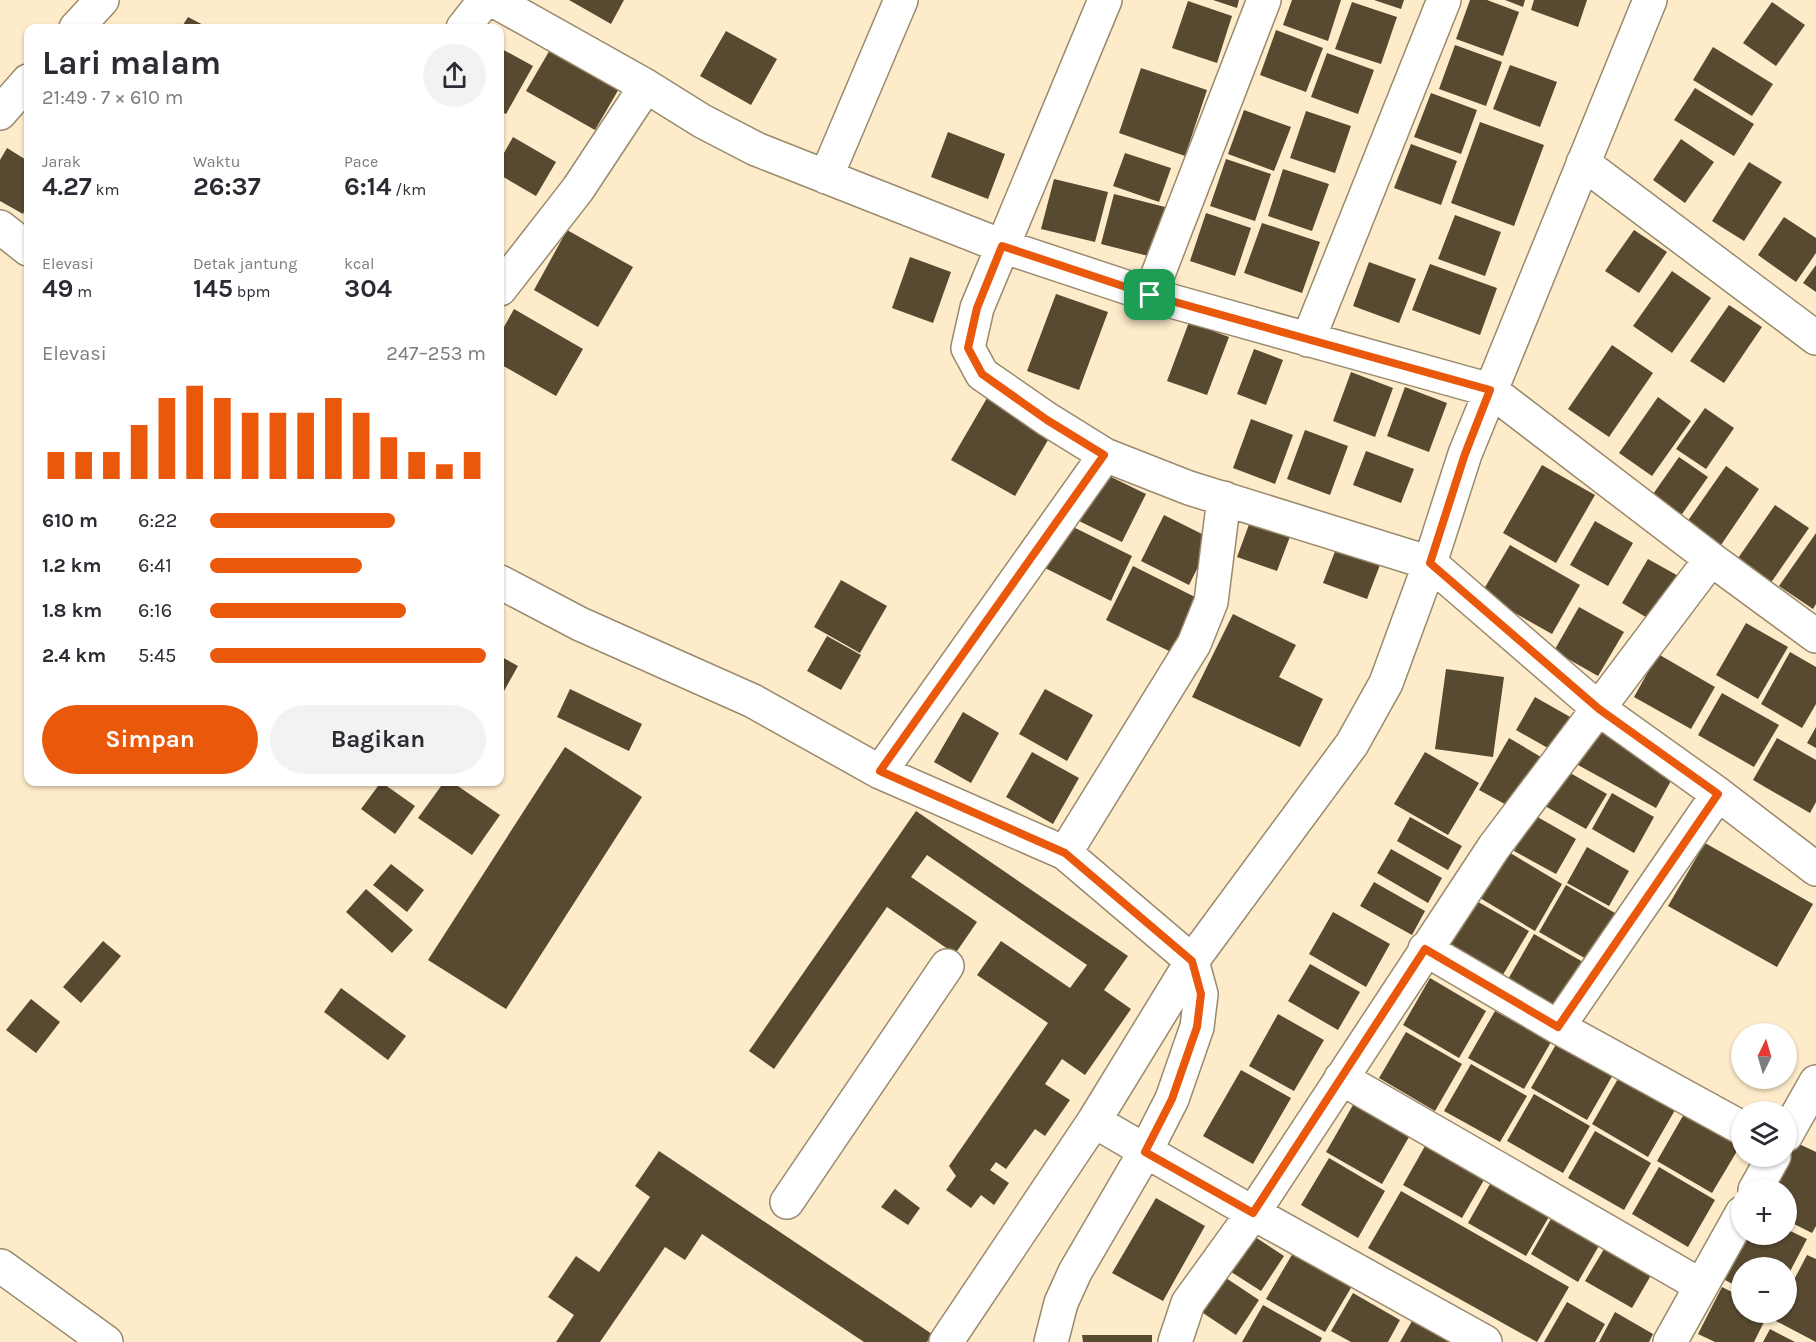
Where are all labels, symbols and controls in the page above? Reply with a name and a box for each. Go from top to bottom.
text: Lari malam [42,44,221,82]
button: share [423,44,486,107]
text: 21:49 · 7 × 610 m [42,86,183,109]
text: Jarak [42,152,81,171]
text: Waktu [193,152,240,171]
text: Pace [344,152,378,171]
text: 4.27 [42,171,92,202]
text: 26:37 [193,171,261,202]
text: 6:14 [344,171,392,202]
text: km [92,180,120,199]
text: /km [392,180,426,199]
text: Elevasi [42,254,94,273]
text: Detak jantung [193,254,297,273]
text: kcal [344,254,375,273]
pin [1124,269,1175,320]
text: 49 [42,273,73,304]
text: 145 [193,273,233,304]
text: 304 [344,273,392,304]
icon: arrive [1133,278,1166,311]
text: m [73,282,92,301]
text: bpm [233,282,270,301]
text: Elevasi [42,342,107,365]
text: 247–253 m [386,342,486,365]
text: 610 m [42,509,98,532]
text: 6:22 [138,509,177,532]
text: 1.2 km [42,554,101,577]
text: 6:41 [138,554,172,577]
text: 1.8 km [42,599,102,622]
text: 6:16 [138,599,172,622]
text: 2.4 km [42,644,106,667]
text: 5:45 [138,644,176,667]
button: Simpan [42,705,258,774]
button: Bagikan [270,705,486,774]
north arrow [1731,1023,1797,1089]
map controls [1731,1023,1797,1323]
button: layers [1731,1101,1797,1167]
button: + [1731,1179,1797,1245]
button: − [1731,1257,1797,1323]

